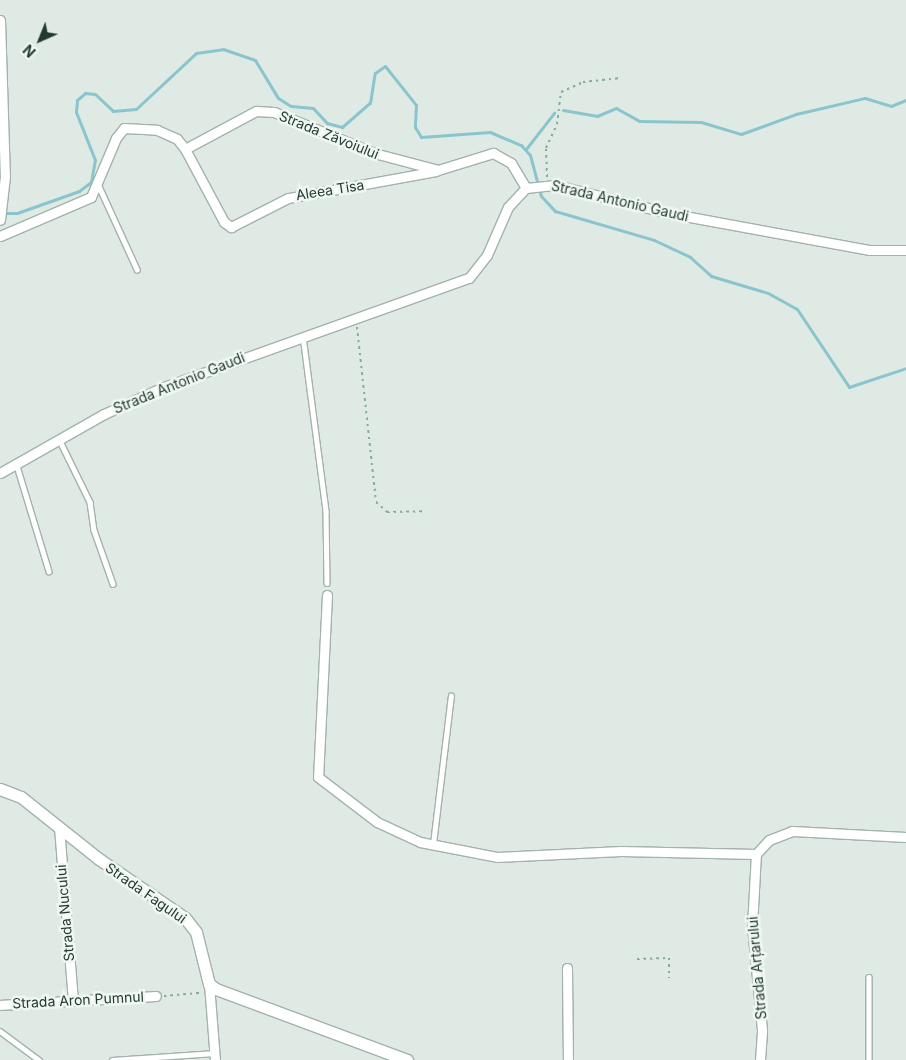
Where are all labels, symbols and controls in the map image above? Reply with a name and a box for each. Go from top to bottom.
north arrow [15,15,65,65]
text: N [19,41,39,61]
street label: Strada Zăvoiului [277,107,381,163]
street label: Aleea Tisa [295,176,365,204]
street label: Strada Antonio Gaudi [550,177,690,225]
street label: Strada Antonio Gaudi [111,349,247,417]
street label: Strada Fagului [102,859,190,927]
street label: Strada Nucului [52,864,78,962]
street label: Strada Arțarului [744,916,770,1020]
street label: Strada Aron Pumnul [12,988,144,1012]

